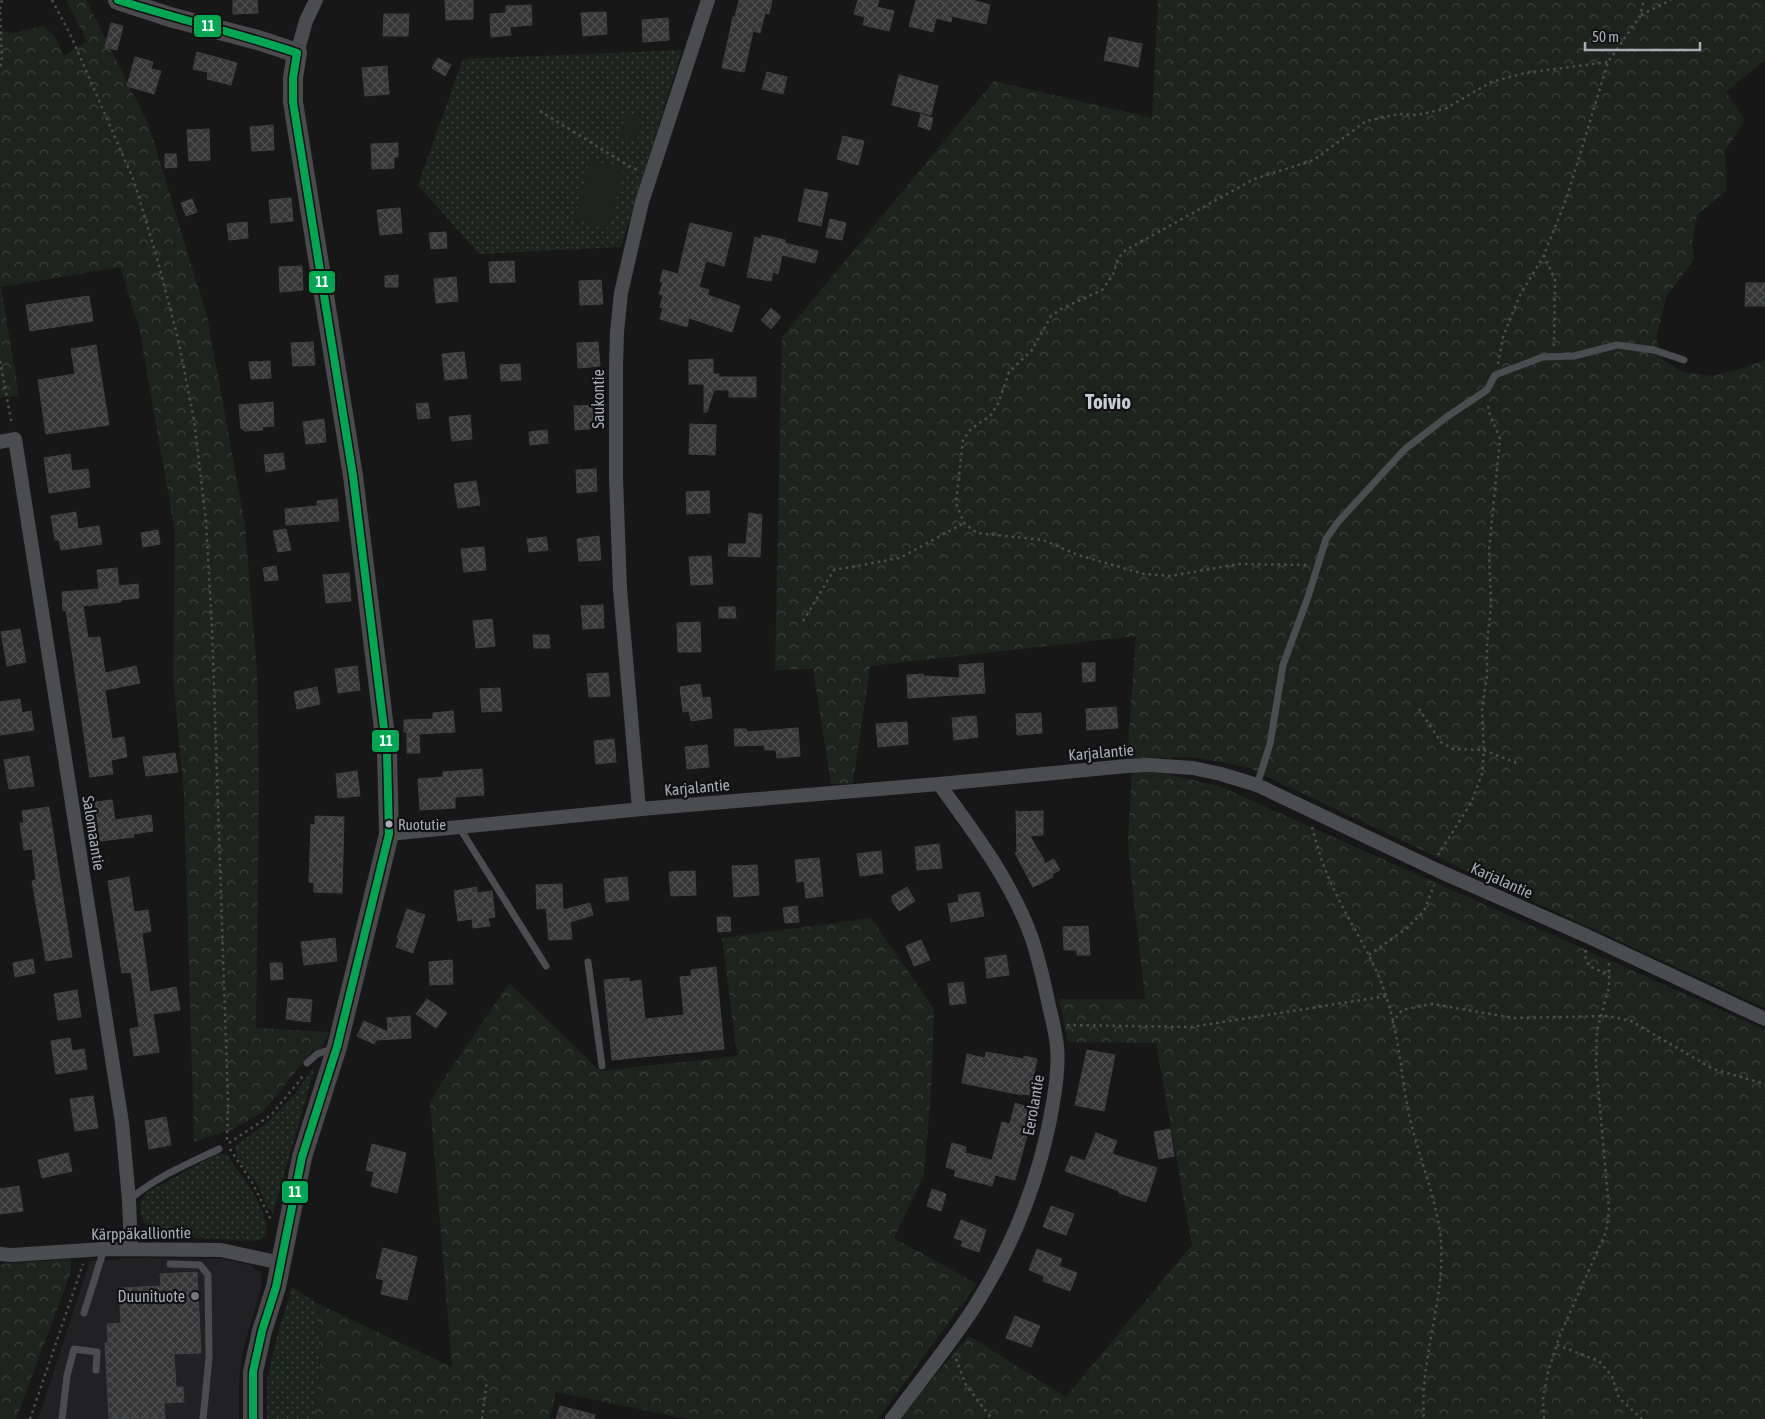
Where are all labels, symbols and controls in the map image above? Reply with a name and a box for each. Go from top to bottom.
line badge: 11 [193,14,222,38]
text: 11 [201,18,215,34]
scale bar [1585,20,1700,52]
text: 50 m [1592,28,1619,45]
line badge: 11 [308,270,336,294]
text: 11 [315,274,329,290]
street label: Saukontie [589,369,607,429]
district label: Toivio [1085,389,1131,413]
line badge: 11 [371,729,400,753]
text: 11 [379,733,393,749]
street label: Karjalantie [1067,740,1135,765]
street label: Karjalantie [663,775,731,800]
street label: Salomaantie [79,794,109,872]
place label: Ruotutie [398,816,446,833]
marker: Ruotutie [384,819,394,829]
street label: Karjalantie [1468,858,1536,903]
street label: Eerolantie [1019,1073,1047,1137]
line badge: 11 [281,1180,309,1204]
text: 11 [288,1184,302,1200]
street label: Kärppäkalliontie [91,1223,191,1244]
place label: Duunituote [118,1287,185,1305]
marker: Duunituote [189,1290,201,1302]

